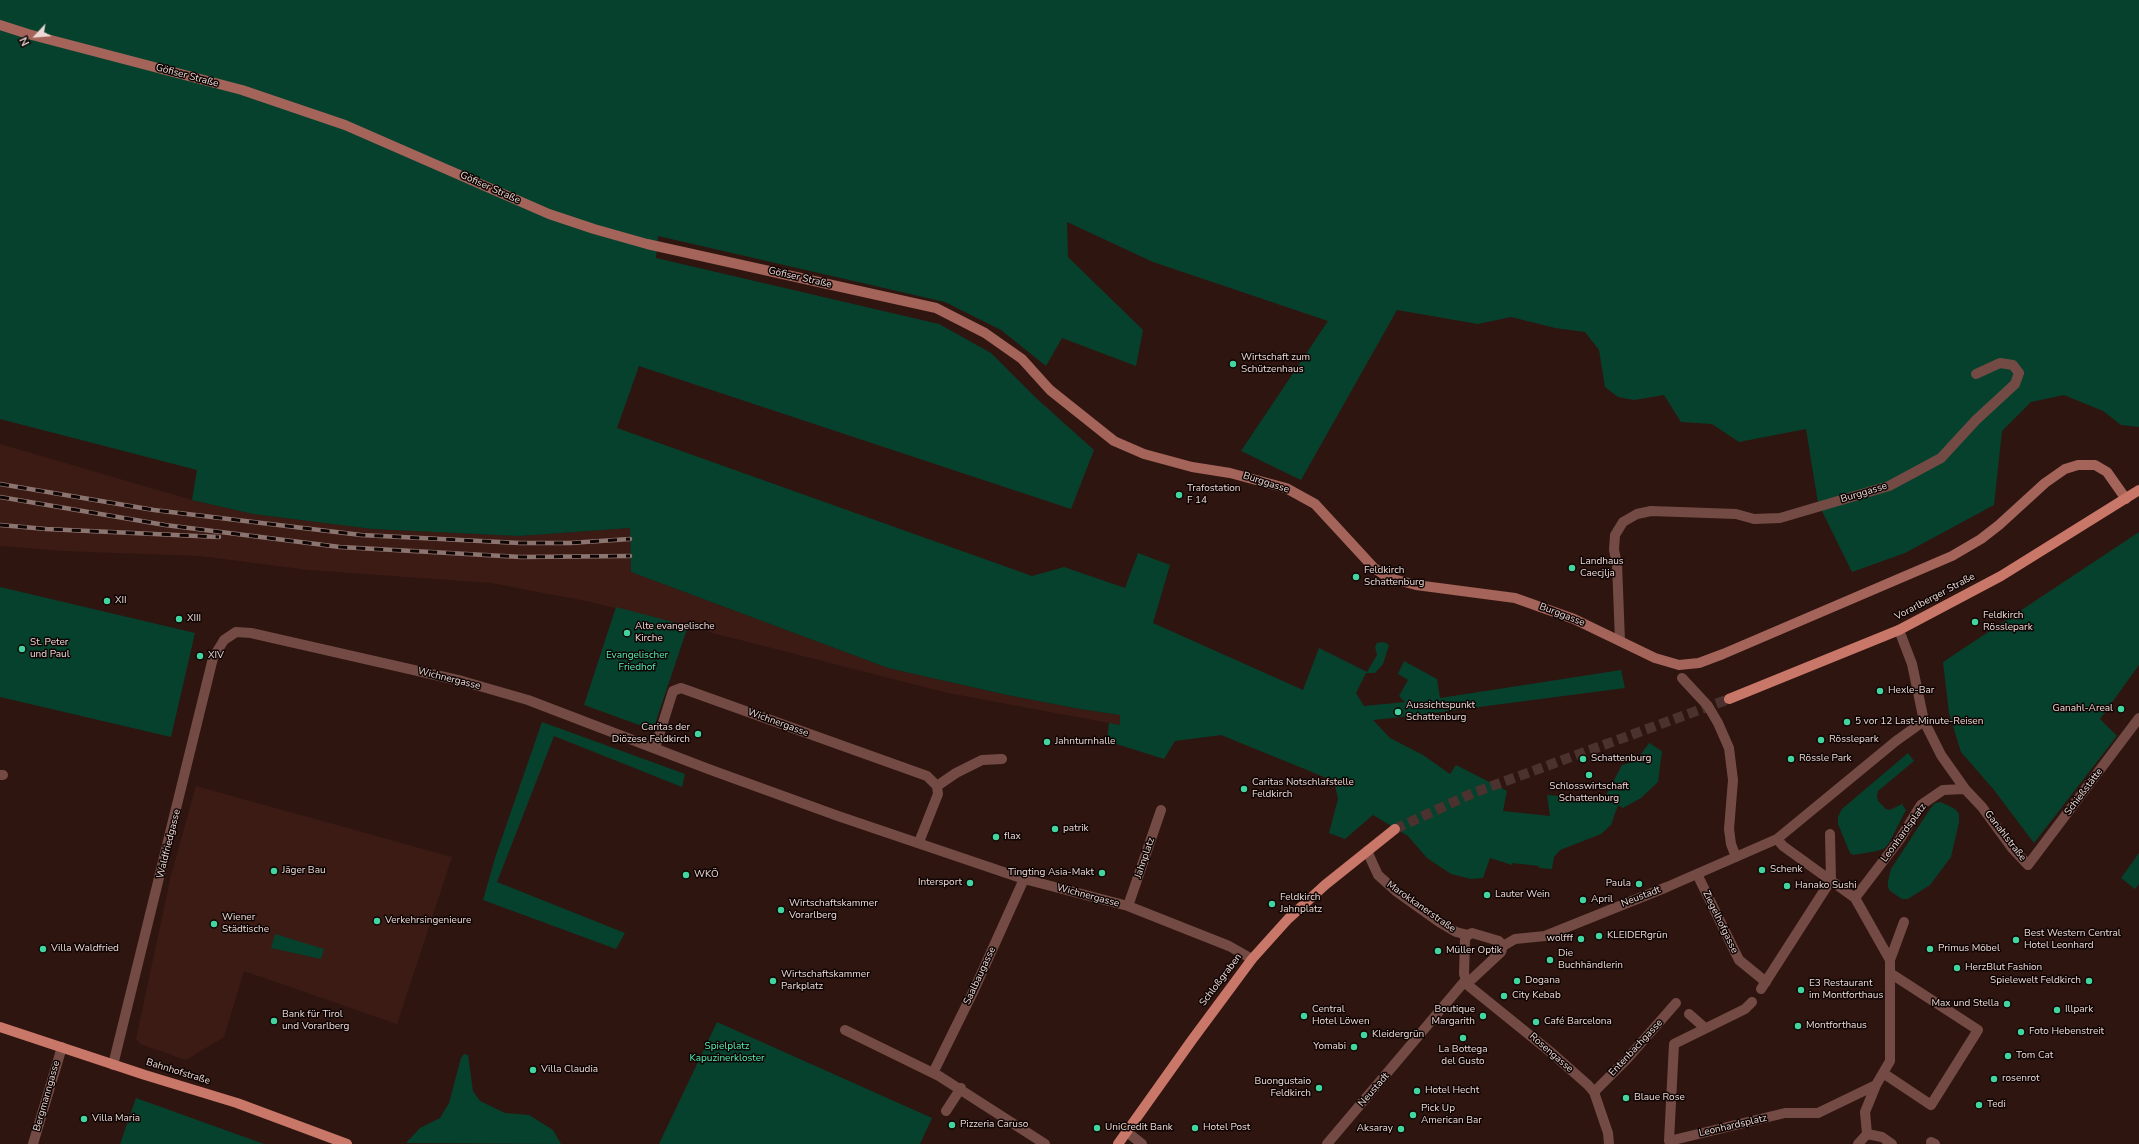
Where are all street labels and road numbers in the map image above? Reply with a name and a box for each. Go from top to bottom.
street label: Göfiser Straße [154,62,220,90]
street label: Göfiser Straße [458,169,522,207]
street label: Göfiser Straße [767,265,833,291]
street label: Burggasse [1241,470,1291,496]
street label: Burggasse [1839,480,1889,506]
street label: Vorarlberger Straße [1893,571,1977,623]
street label: Burggasse [1538,601,1586,629]
street label: Wichnergasse [416,665,482,693]
street label: Wichnergasse [746,706,810,740]
street label: Schießstätte [2062,766,2106,818]
street label: Leonhardsplatz [1879,801,1929,865]
street label: Waldfriedgasse [155,808,183,880]
street label: Ganahlstraße [1982,808,2028,864]
street label: Jahnplatz [1132,836,1158,880]
street label: Marokkanerstraße [1384,879,1458,935]
street label: Wichnergasse [1055,882,1121,910]
street label: Neustadt [1620,884,1662,910]
street label: Ziegelhofgasse [1700,889,1740,955]
street label: Saalbaugasse [961,945,999,1007]
street label: Schloßgraben [1197,951,1245,1009]
street label: Entenbachgasse [1607,1017,1665,1079]
street label: Rosengasse [1527,1031,1575,1075]
street label: Bahnhofstraße [144,1057,212,1087]
street label: Bergmanngasse [31,1059,63,1133]
street label: Neustadt [1356,1071,1392,1109]
street label: Leonhardsplatz [1698,1112,1768,1140]

